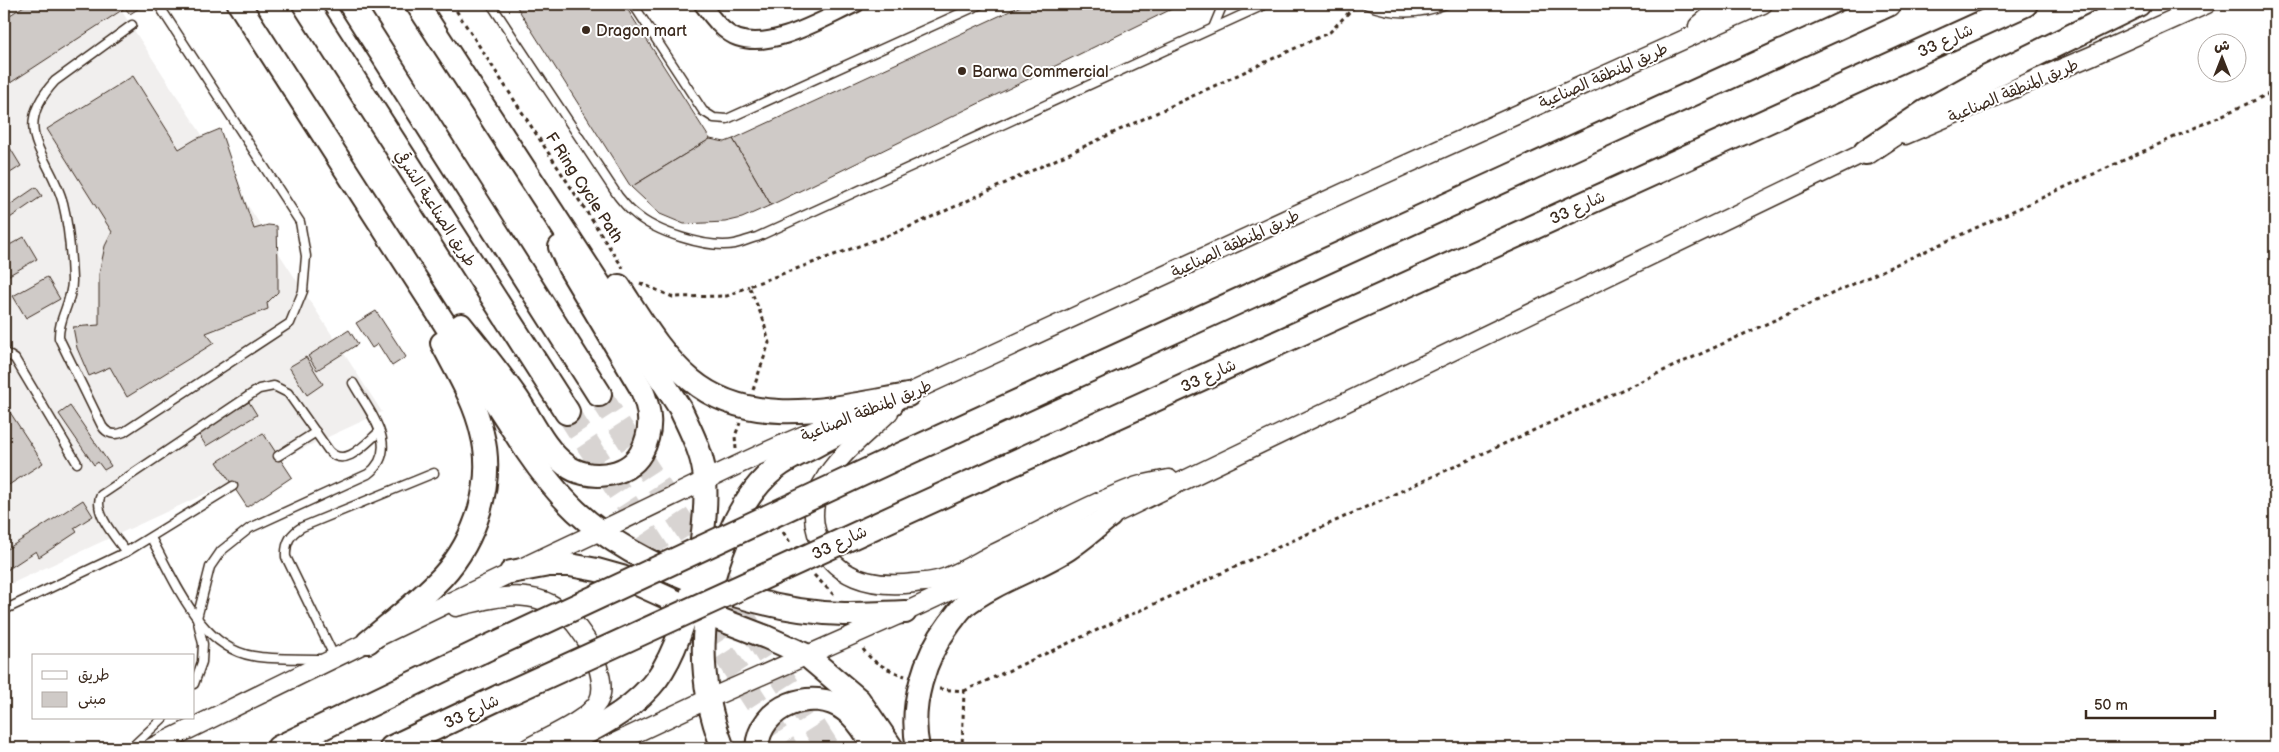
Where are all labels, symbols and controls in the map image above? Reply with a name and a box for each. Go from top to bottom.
street label: شارع 33 [1915,21,1977,63]
place label: Dragon mart [596,22,687,41]
marker: Dragon mart [580,24,592,36]
north arrow [2196,32,2246,82]
text: ش [2214,37,2230,54]
street label: طريق المنطقة الصناعية [1536,39,1671,113]
street label: طريق المنطقة الصناعية [1946,55,2082,127]
place label: Barwa Commercial [972,63,1109,82]
marker: Barwa Commercial [956,65,968,77]
street label: F Ring Cycle Path [541,129,627,247]
street label: طريق الصناعية الشرقي [389,146,481,271]
street label: شارع 33 [1547,188,1609,230]
street label: طريق المنطقة الصناعية [1168,206,1303,282]
street label: شارع 33 [1178,356,1240,398]
street label: طريق المنطقة الصناعية [798,376,935,446]
street label: شارع 33 [809,522,871,565]
legend [32,654,195,720]
text: طريق [78,666,110,685]
scale bar [2086,687,2215,719]
text: مبنى [78,690,106,709]
street label: شارع 33 [441,691,503,734]
text: 50 m [2094,696,2128,715]

